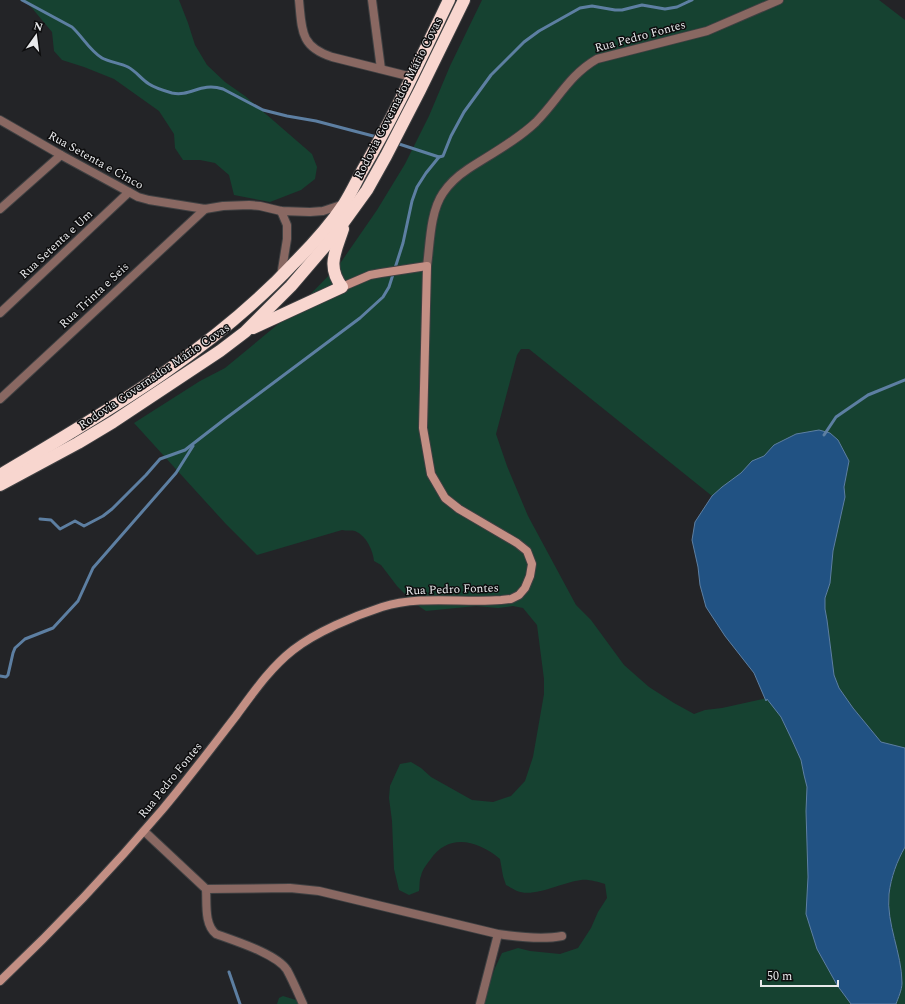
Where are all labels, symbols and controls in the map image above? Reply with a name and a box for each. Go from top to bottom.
street label: Rodovia Governador Mário Covas [349,14,448,182]
street label: Rua Pedro Fontes [593,15,688,58]
north arrow [16,16,56,56]
text: N [32,17,45,36]
street label: Rua Setenta e Cinco [45,126,147,195]
street label: Rua Setenta e Um [15,205,97,284]
street label: Rua Trinta e Seis [55,258,134,333]
street label: Rodovia Governador Mário Covas [75,318,234,434]
street label: Rua Pedro Fontes [405,578,499,601]
street label: Rua Pedro Fontes [134,738,207,823]
scale bar [761,962,838,988]
text: 50 m [767,967,792,986]

